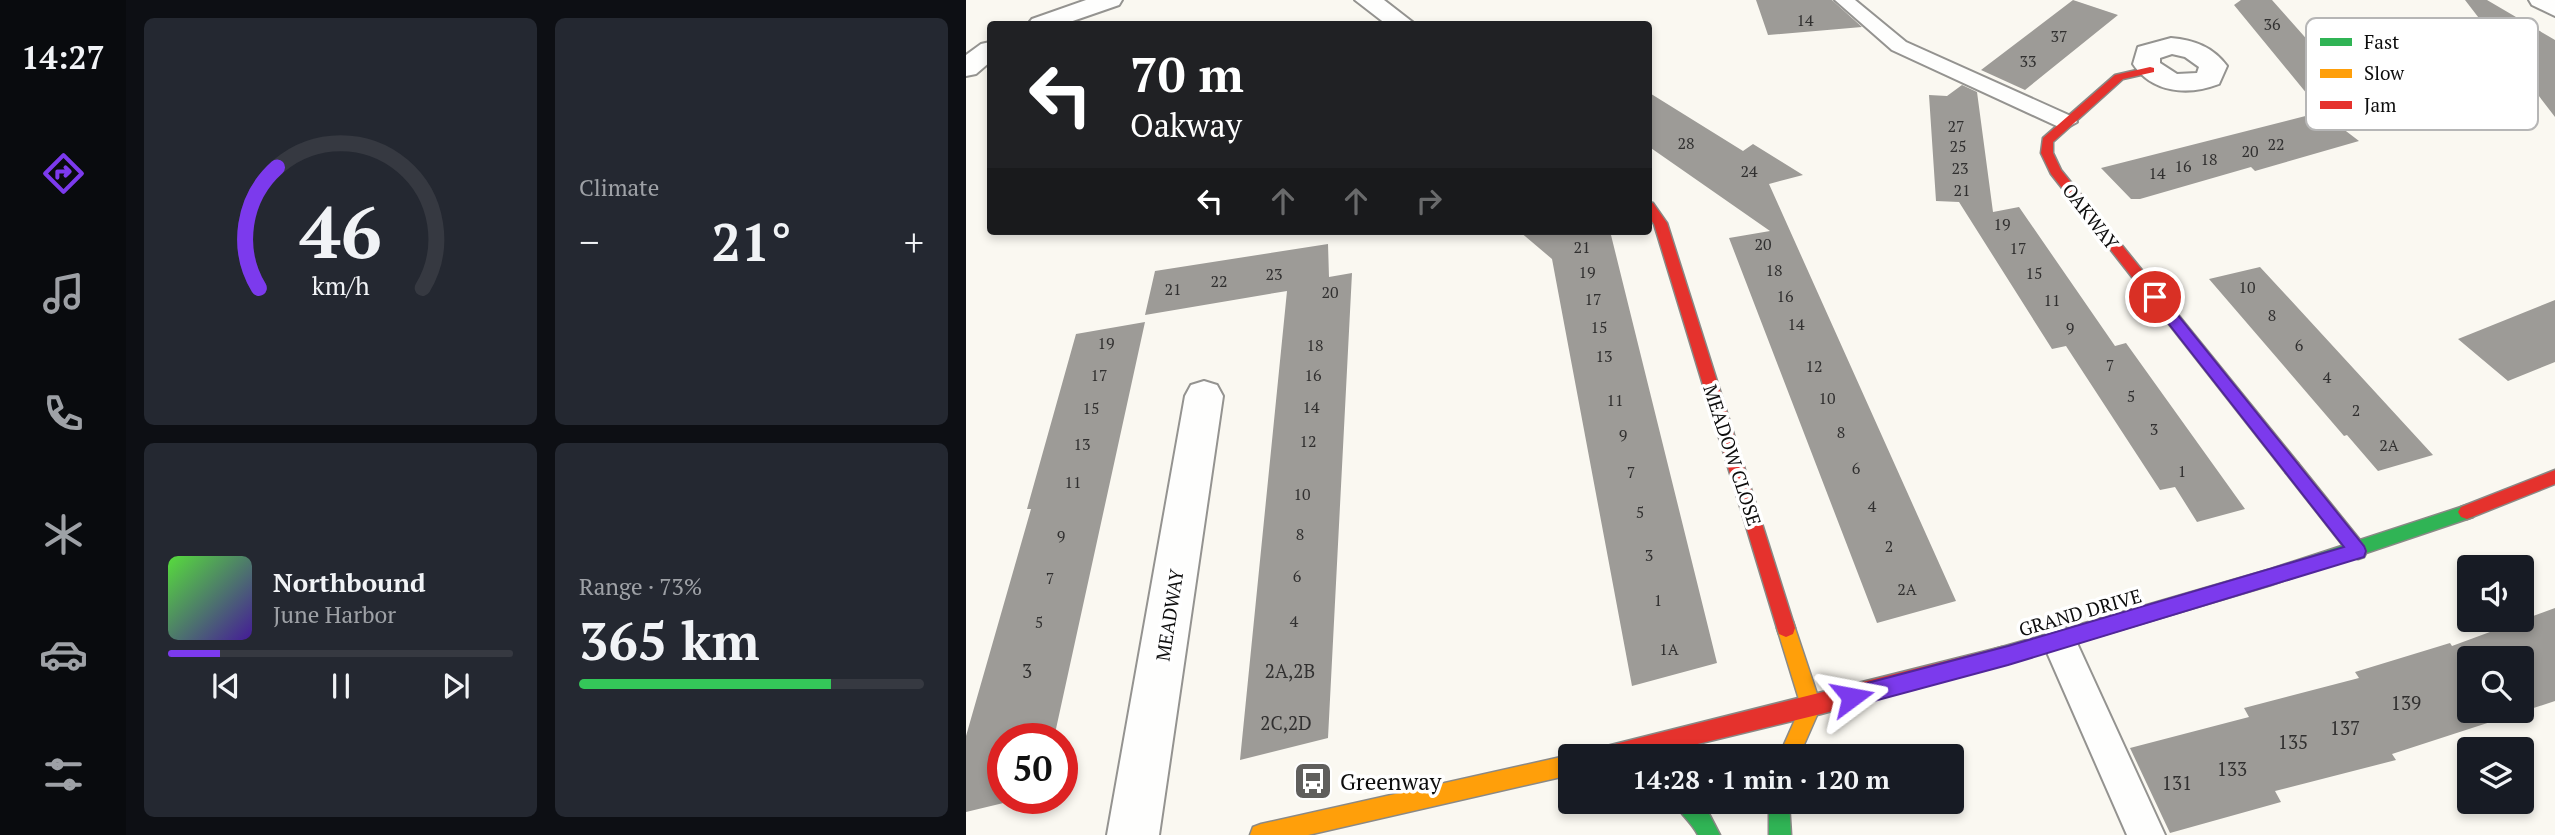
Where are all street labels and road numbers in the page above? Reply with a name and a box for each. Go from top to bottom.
street label: OAKWAY [2057,178,2125,255]
street label: MEADOW CLOSE [1698,381,1768,529]
street label: MEADWAY [1149,566,1189,663]
street label: GRAND DRIVE [2016,583,2144,641]

